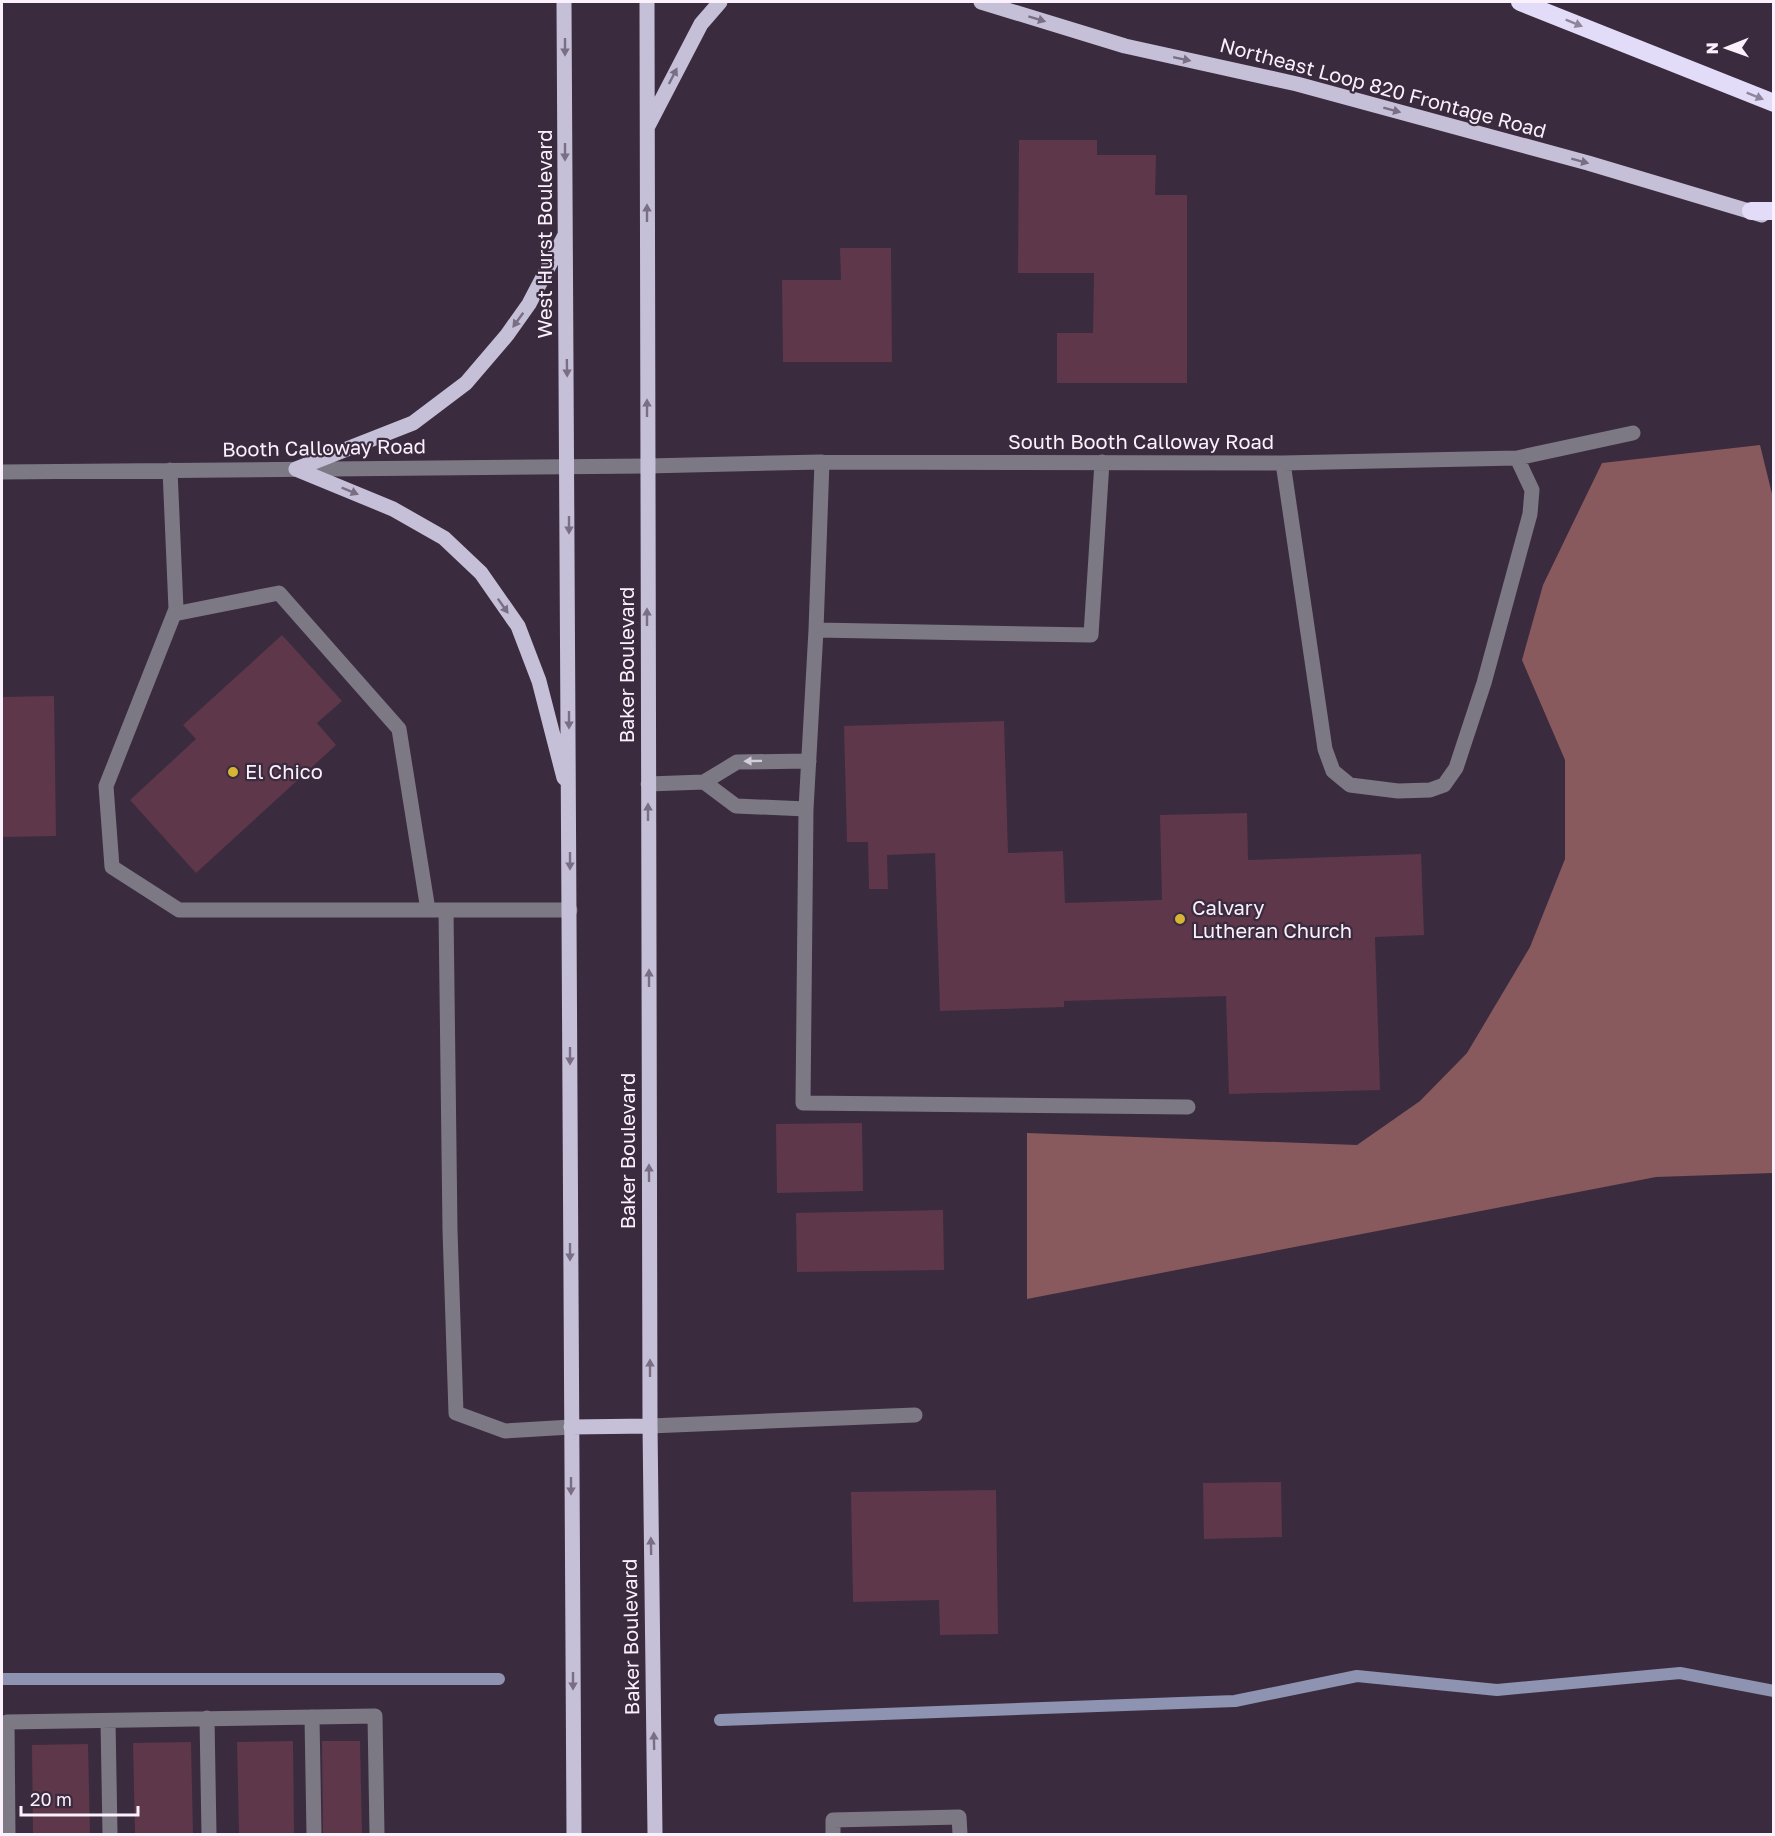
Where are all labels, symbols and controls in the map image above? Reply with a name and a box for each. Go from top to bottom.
one-way arrow [1028,15,1046,24]
north arrow [1697,18,1757,78]
one-way arrow [1565,19,1583,28]
street label: Northeast Loop 820 Frontage Road [1218,32,1549,142]
one-way arrow [560,38,570,57]
text: N [1702,42,1722,55]
one-way arrow [1173,54,1192,64]
one-way arrow [668,68,678,85]
one-way arrow [1746,92,1764,101]
one-way arrow [1383,106,1401,115]
street label: West Hurst Boulevard [532,130,556,339]
one-way arrow [561,142,570,161]
one-way arrow [1571,157,1589,166]
one-way arrow [642,203,652,222]
one-way arrow [512,311,524,327]
one-way arrow [562,358,572,377]
one-way arrow [642,398,652,417]
street label: South Booth Calloway Road [1008,429,1274,453]
street label: Booth Calloway Road [222,433,426,461]
one-way arrow [342,486,360,496]
one-way arrow [564,516,573,535]
street label: Baker Boulevard [614,587,638,743]
one-way arrow [497,597,509,613]
one-way arrow [643,607,652,626]
one-way arrow [564,711,574,730]
one-way arrow [744,757,763,766]
place label: El Chico [245,759,323,783]
marker: El Chico [226,765,240,779]
one-way arrow [643,802,653,821]
one-way arrow [565,852,575,871]
place label: Calvary Lutheran Church [1192,895,1352,942]
marker: Calvary Lutheran Church [1173,912,1187,926]
one-way arrow [644,968,654,987]
one-way arrow [565,1047,575,1066]
street label: Baker Boulevard [615,1073,639,1229]
one-way arrow [644,1163,654,1182]
one-way arrow [565,1242,575,1261]
one-way arrow [645,1358,655,1377]
one-way arrow [566,1476,576,1495]
one-way arrow [647,1537,656,1556]
street label: Baker Boulevard [617,1558,643,1716]
one-way arrow [568,1671,578,1690]
one-way arrow [649,1732,658,1751]
scale bar [21,1779,138,1817]
text: 20 m [30,1788,72,1810]

